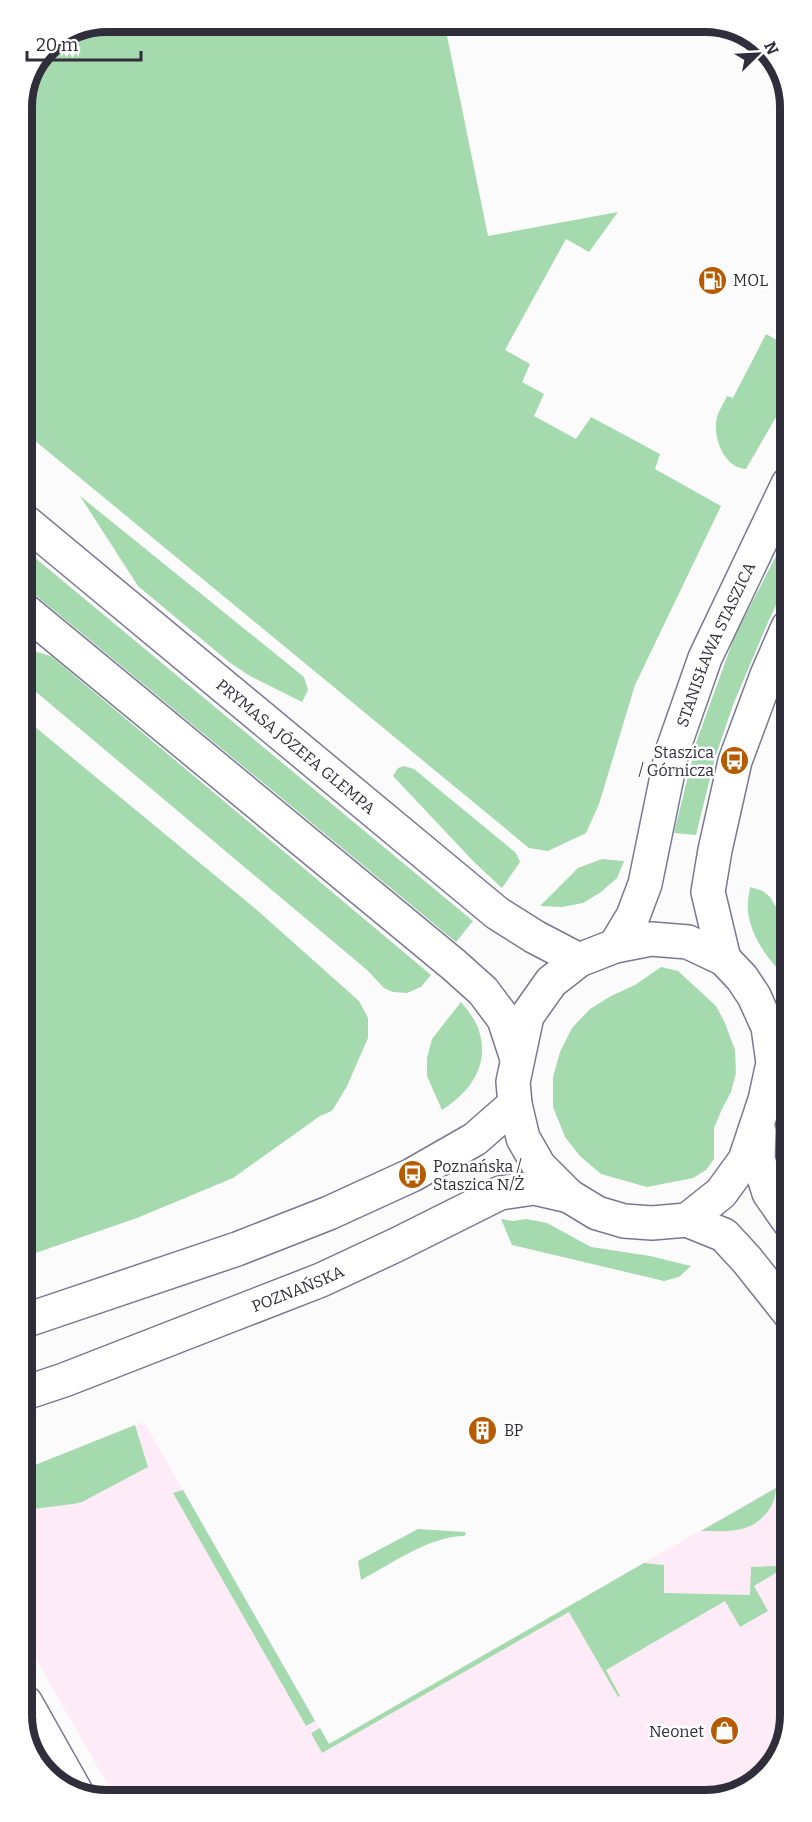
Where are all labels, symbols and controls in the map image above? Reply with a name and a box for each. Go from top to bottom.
scale bar [27,24,141,62]
north arrow [728,24,788,84]
text: 20 m [36,34,78,56]
text: N [760,39,782,58]
fuel station icon: MOL [696,264,728,296]
place label: MOL [733,271,768,290]
street label: STANISŁAWA STASZICA [673,559,760,729]
street label: PRYMASA JÓZEFA GLEMPA [212,675,379,818]
place label: Staszica / Górnicza [638,743,714,780]
bus stop icon: Staszica / Górnicza [719,745,751,777]
place label: Poznańska / Staszica N/Ż [433,1157,525,1194]
bus stop icon: Poznańska / Staszica N/Ż [396,1159,428,1191]
street label: POZNAŃSKA [249,1261,348,1316]
building icon: BP [467,1414,499,1446]
place label: BP [504,1421,523,1440]
shop icon: Neonet [709,1715,741,1747]
place label: Neonet [649,1722,704,1741]

